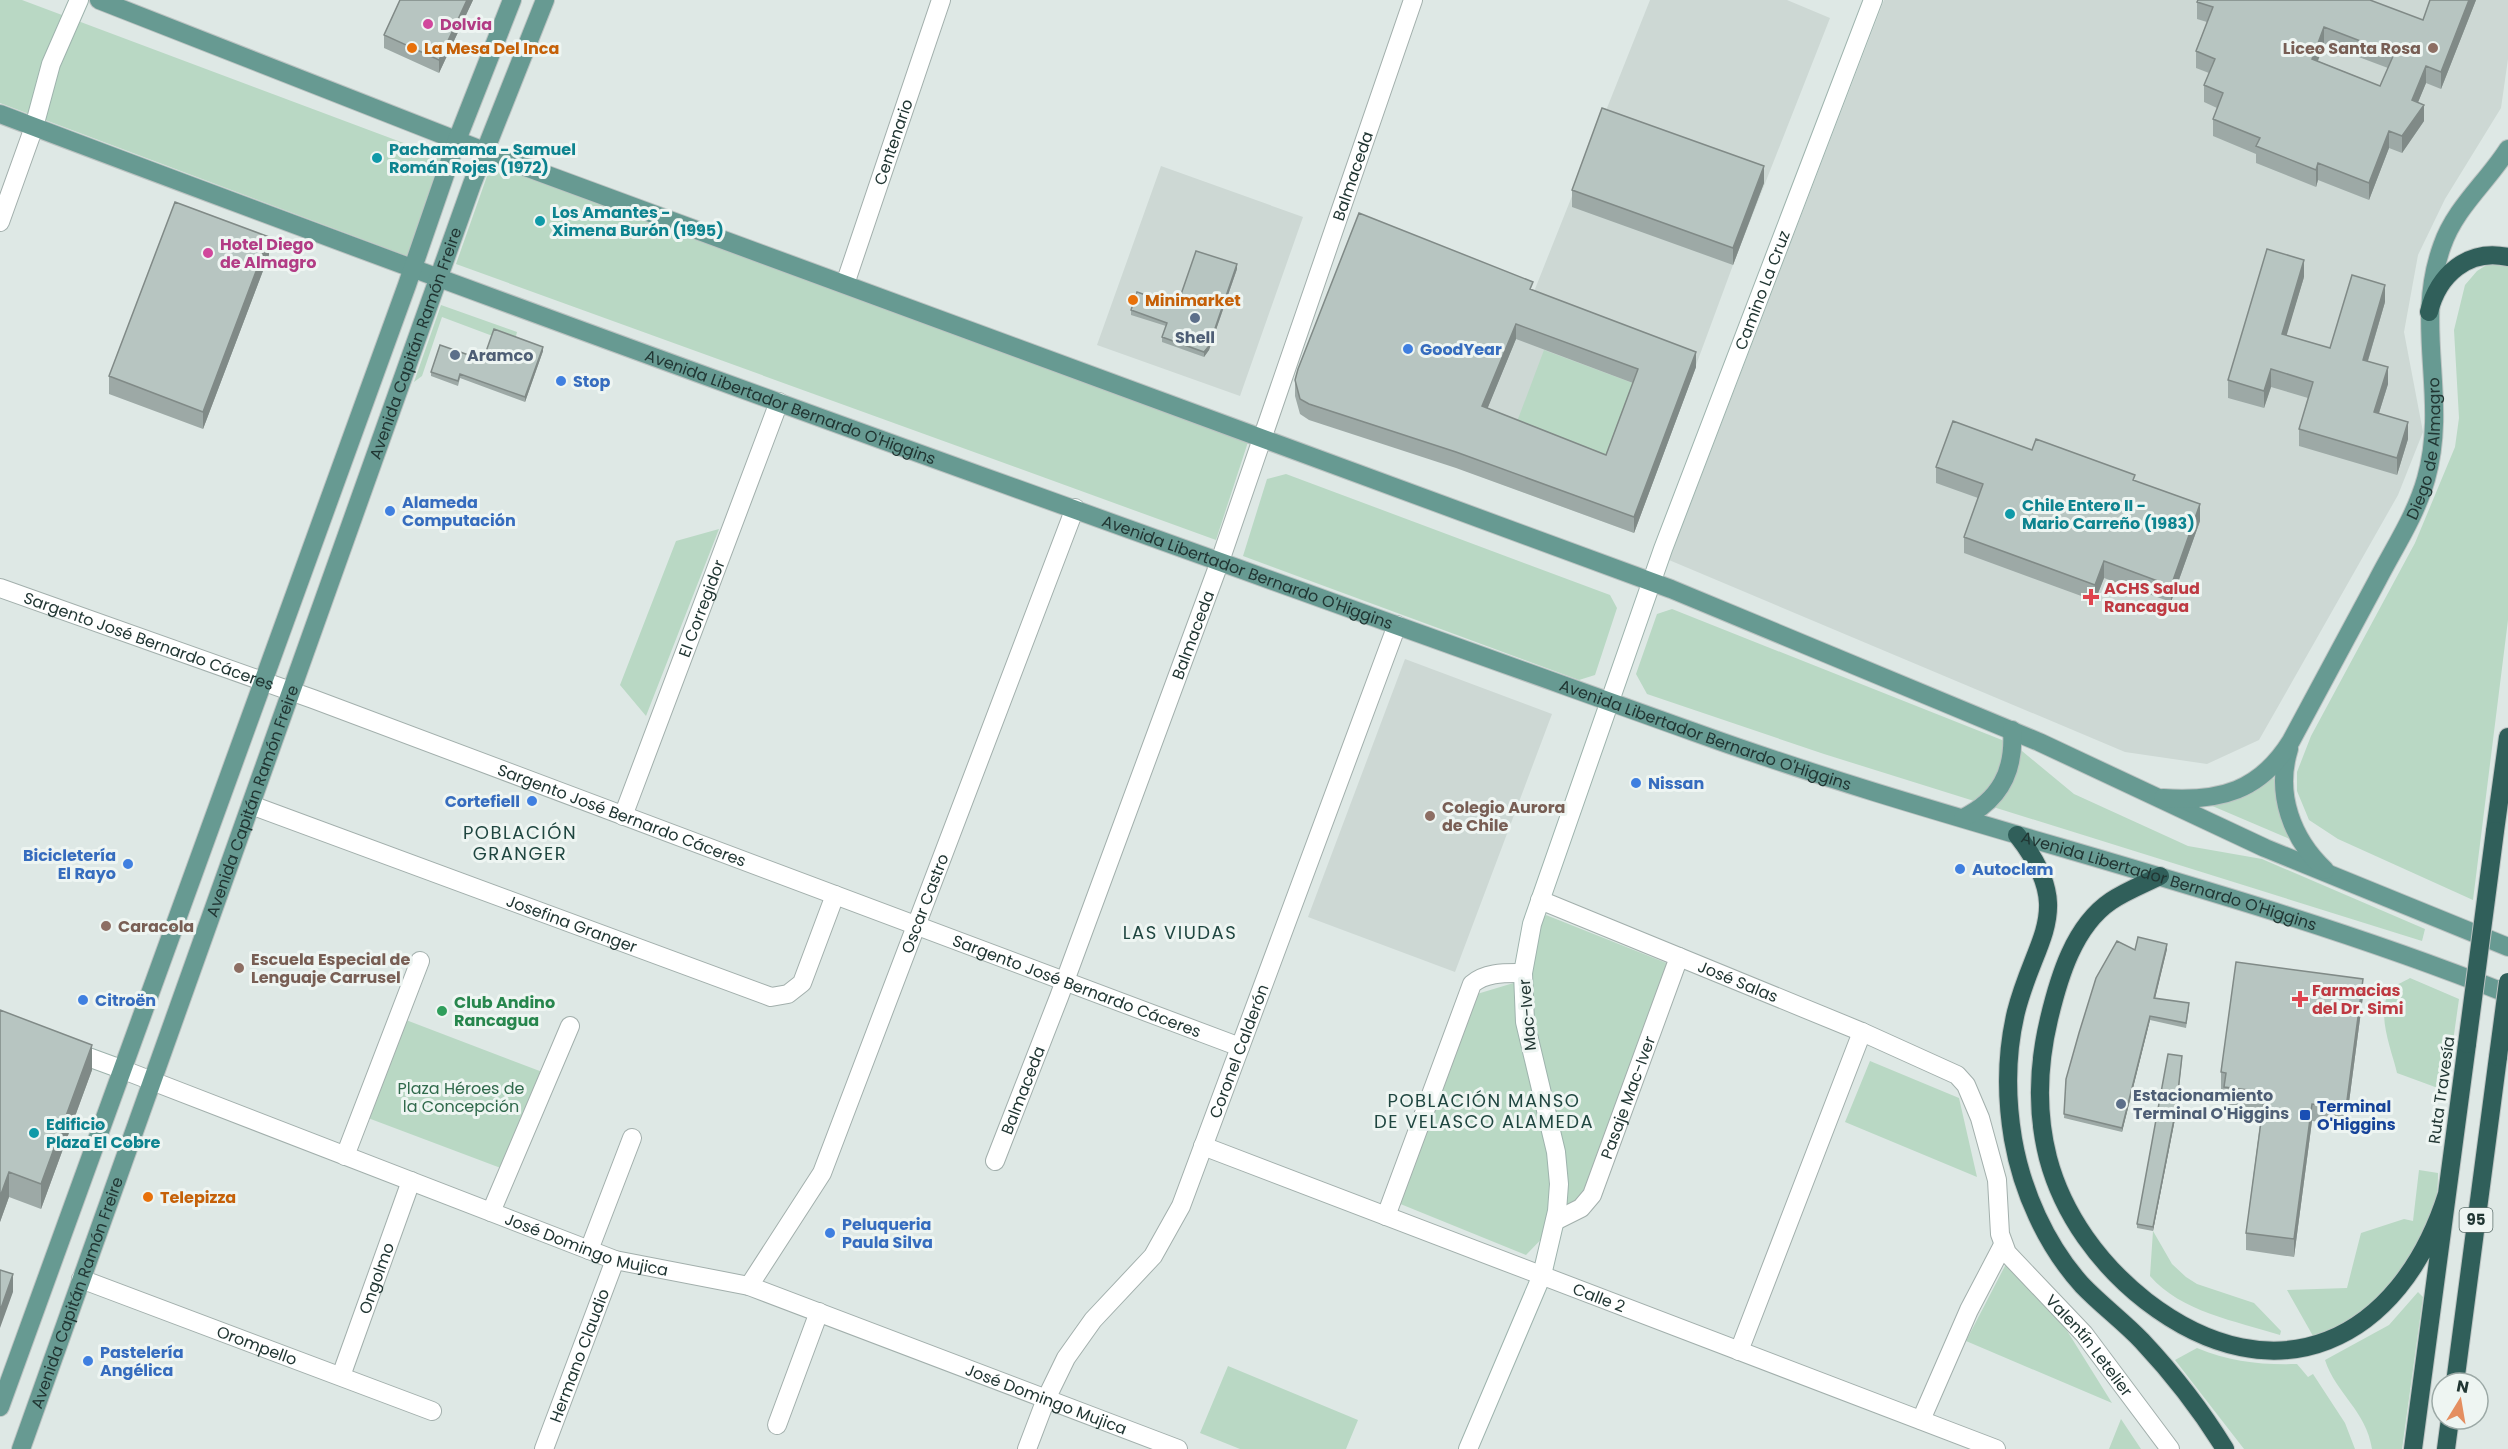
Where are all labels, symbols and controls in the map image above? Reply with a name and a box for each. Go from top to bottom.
place label: Dolvia [440,13,492,36]
marker: Dolvia [421,17,435,31]
place label: La Mesa Del Inca [424,37,559,60]
place label: Liceo Santa Rosa [2283,37,2421,60]
marker: La Mesa Del Inca [405,41,419,55]
marker: Liceo Santa Rosa [2426,41,2440,55]
street label: Centenario [868,96,919,188]
street label: Balmaceda [1327,128,1379,224]
place label: Pachamama - Samuel Román Rojas (1972) [389,138,576,179]
marker: Pachamama - Samuel Román Rojas (1972) [370,151,384,165]
place label: Los Amantes - Ximena Burón (1995) [552,201,724,242]
marker: Los Amantes - Ximena Burón (1995) [533,214,547,228]
street label: Avenida Capitán Ramón Freire [364,224,468,462]
street label: Camino La Cruz [1729,227,1796,353]
place label: Hotel Diego de Almagro [220,233,316,274]
marker: Hotel Diego de Almagro [201,246,215,260]
place label: Minimarket [1145,289,1241,312]
marker: Minimarket [1126,293,1140,307]
marker: Shell [1188,311,1202,325]
place label: Shell [1175,326,1215,349]
place label: GoodYear [1420,338,1502,361]
marker: GoodYear [1401,342,1415,356]
place label: Aramco [467,344,533,367]
street label: Avenida Libertador Bernardo O'Higgins [642,344,939,471]
marker: Aramco [448,348,462,362]
place label: Stop [573,370,611,393]
marker: Stop [554,374,568,388]
street label: Diego de Almagro [2401,377,2446,523]
place label: Alameda Computación [402,491,516,532]
place label: Chile Entero II - Mario Carreño (1983) [2022,494,2195,535]
marker: Alameda Computación [383,504,397,518]
marker: Chile Entero II - Mario Carreño (1983) [2003,507,2017,521]
street label: Avenida Libertador Bernardo O'Higgins [1099,509,1396,635]
street label: El Corregidor [673,556,731,661]
place label: ACHS Salud Rancagua [2104,577,2200,618]
street label: Sargento José Bernardo Cáceres [20,586,277,696]
street label: Balmaceda [1166,587,1220,683]
marker: ACHS Salud Rancagua [2082,588,2100,606]
street label: Avenida Libertador Bernardo O'Higgins [1556,674,1854,796]
street label: Avenida Capitán Ramón Freire [201,682,304,920]
street label: Sargento José Bernardo Cáceres [494,758,749,873]
place label: Nissan [1648,772,1704,795]
marker: Nissan [1629,776,1643,790]
place label: Cortefiell [445,790,520,813]
marker: Cortefiell [525,794,539,808]
place label: Colegio Aurora de Chile [1442,796,1565,837]
marker: Colegio Aurora de Chile [1423,809,1437,823]
district label: POBLACIÓN GRANGER [463,820,577,866]
street label: Avenida Libertador Bernardo O'Higgins [2018,826,2320,937]
place label: Bicicletería El Rayo [23,844,116,885]
street label: Oscar Castro [896,850,955,957]
marker: Bicicletería El Rayo [121,857,135,871]
place label: Autoclam [1972,858,2054,881]
marker: Autoclam [1953,862,1967,876]
street label: Josefina Granger [503,889,640,959]
place label: Caracola [118,915,194,938]
marker: Caracola [99,919,113,933]
district label: LAS VIUDAS [1123,920,1237,945]
street label: Sargento José Bernardo Cáceres [949,929,1204,1043]
place label: Escuela Especial de Lenguaje Carrusel [251,948,410,989]
street label: José Salas [1694,955,1781,1008]
marker: Escuela Especial de Lenguaje Carrusel [232,961,246,975]
street label: Mac-Iver [1513,978,1542,1052]
place label: Farmacias del Dr. Simi [2312,979,2403,1020]
street label: Coronel Calderón [1204,981,1274,1122]
place label: Citroën [95,989,156,1012]
place label: Club Andino Rancagua [454,991,555,1032]
marker: Farmacias del Dr. Simi [2293,992,2307,1006]
marker: Citroën [76,993,90,1007]
marker: Club Andino Rancagua [435,1004,449,1018]
street label: Pasaje Mac-Iver [1595,1033,1661,1162]
street label: Ruta Travesía [2423,1035,2460,1145]
street label: Balmaceda [995,1043,1051,1138]
park label: Plaza Héroes de la Concepción [398,1077,525,1118]
place label: Estacionamiento Terminal O'Higgins [2133,1084,2289,1125]
district label: POBLACIÓN MANSO DE VELASCO ALAMEDA [1374,1088,1594,1134]
place label: Terminal O'Higgins [2317,1095,2396,1136]
marker: Estacionamiento Terminal O'Higgins [2114,1097,2128,1111]
marker: Terminal O'Higgins [2298,1108,2312,1122]
place label: Edificio Plaza El Cobre [46,1113,161,1154]
marker: Edificio Plaza El Cobre [27,1126,41,1140]
street label: Avenida Capitán Ramón Freire [25,1174,129,1412]
place label: Telepizza [160,1186,236,1209]
marker: Telepizza [141,1190,155,1204]
street label: José Domingo Mujica [501,1207,670,1282]
road number: 95 [2460,1208,2492,1232]
place label: Peluqueria Paula Silva [842,1213,933,1254]
marker: Peluqueria Paula Silva [823,1226,837,1240]
street label: Ongolmo [353,1239,400,1317]
street label: Calle 2 [1569,1277,1628,1318]
street label: Hermano Claudio [544,1285,615,1426]
street label: Valentín Letelier [2040,1289,2138,1401]
street label: Orompello [213,1320,300,1371]
place label: Pastelería Angélica [100,1341,184,1382]
marker: Pastelería Angélica [81,1354,95,1368]
street label: José Domingo Mujica [962,1358,1130,1441]
north arrow [2430,1371,2490,1431]
text: N [2455,1374,2471,1399]

